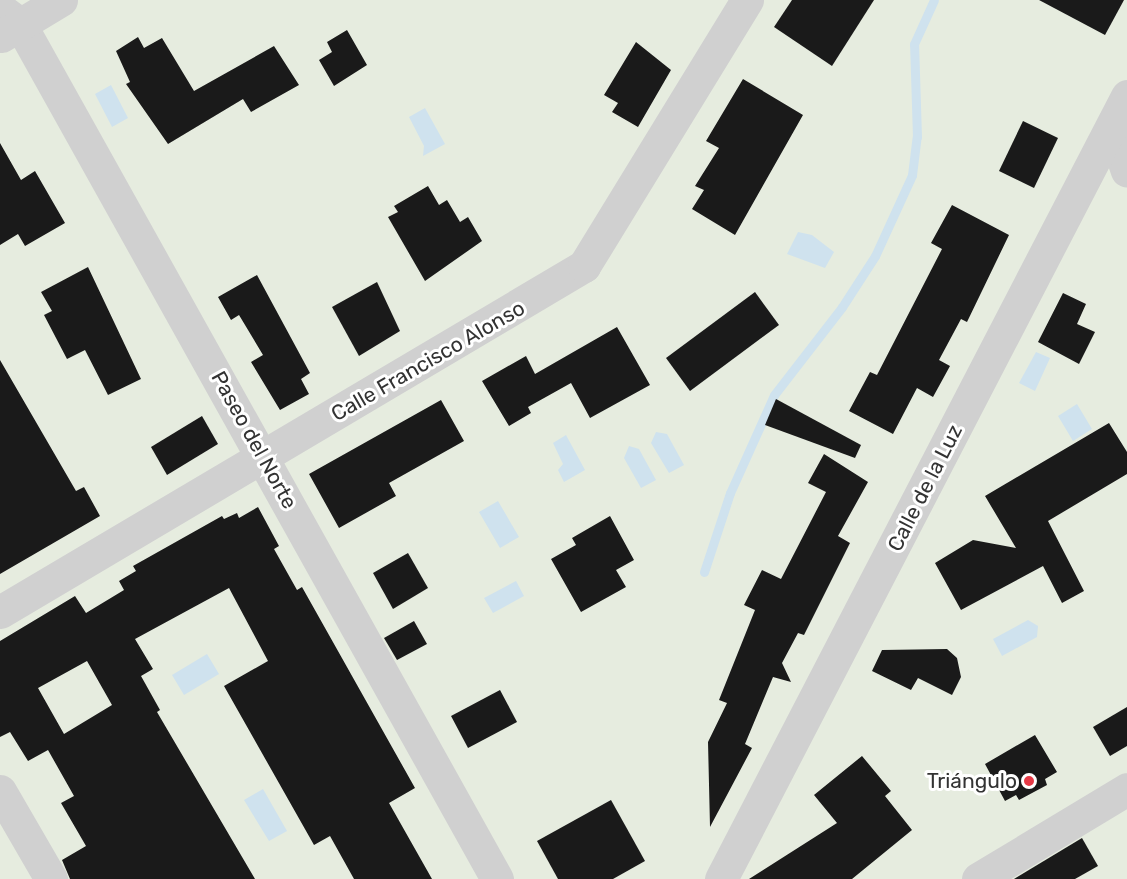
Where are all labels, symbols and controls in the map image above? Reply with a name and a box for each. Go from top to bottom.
street label: Calle Francisco Alonso [327,295,529,427]
street label: Paseo del Norte [206,367,302,513]
street label: Calle de la Luz [882,420,968,556]
place label: Triángulo [927,768,1017,794]
marker: Triángulo [1022,774,1036,788]

